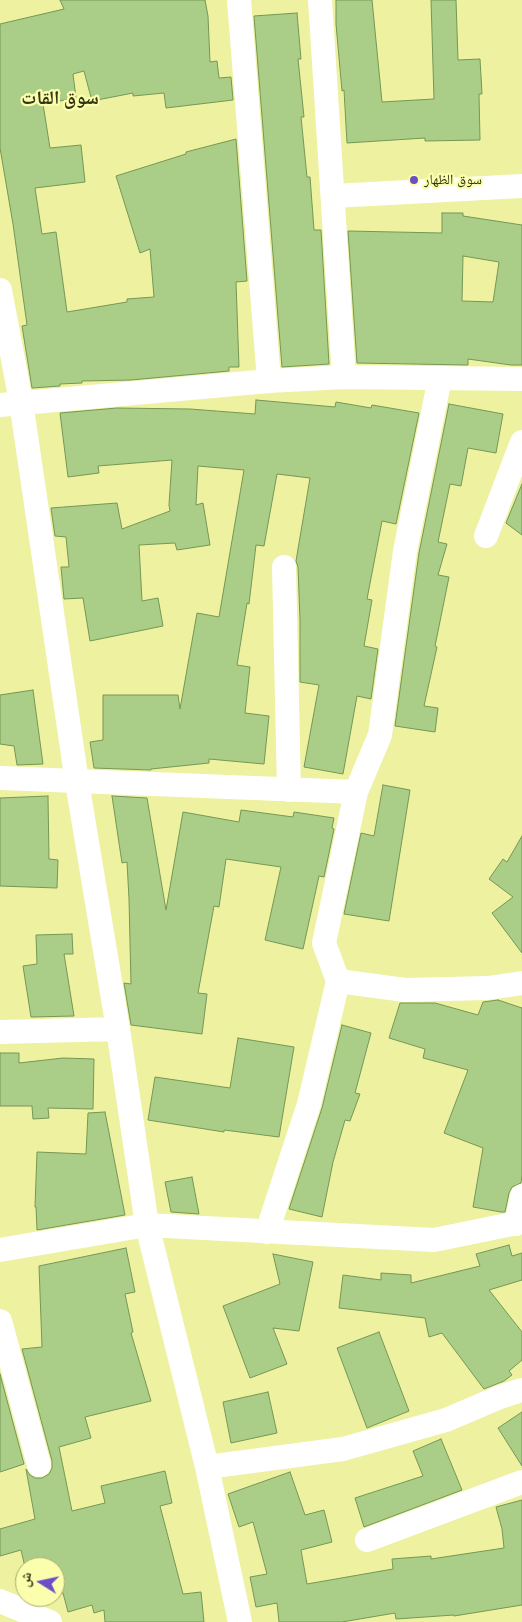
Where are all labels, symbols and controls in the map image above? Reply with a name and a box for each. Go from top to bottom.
district label: سوق القات [21,88,99,110]
place label: سوق الظهار [424,172,482,188]
marker: سوق الظهار [408,174,420,186]
north arrow [15,1557,65,1607]
text: ش [16,1571,35,1588]

